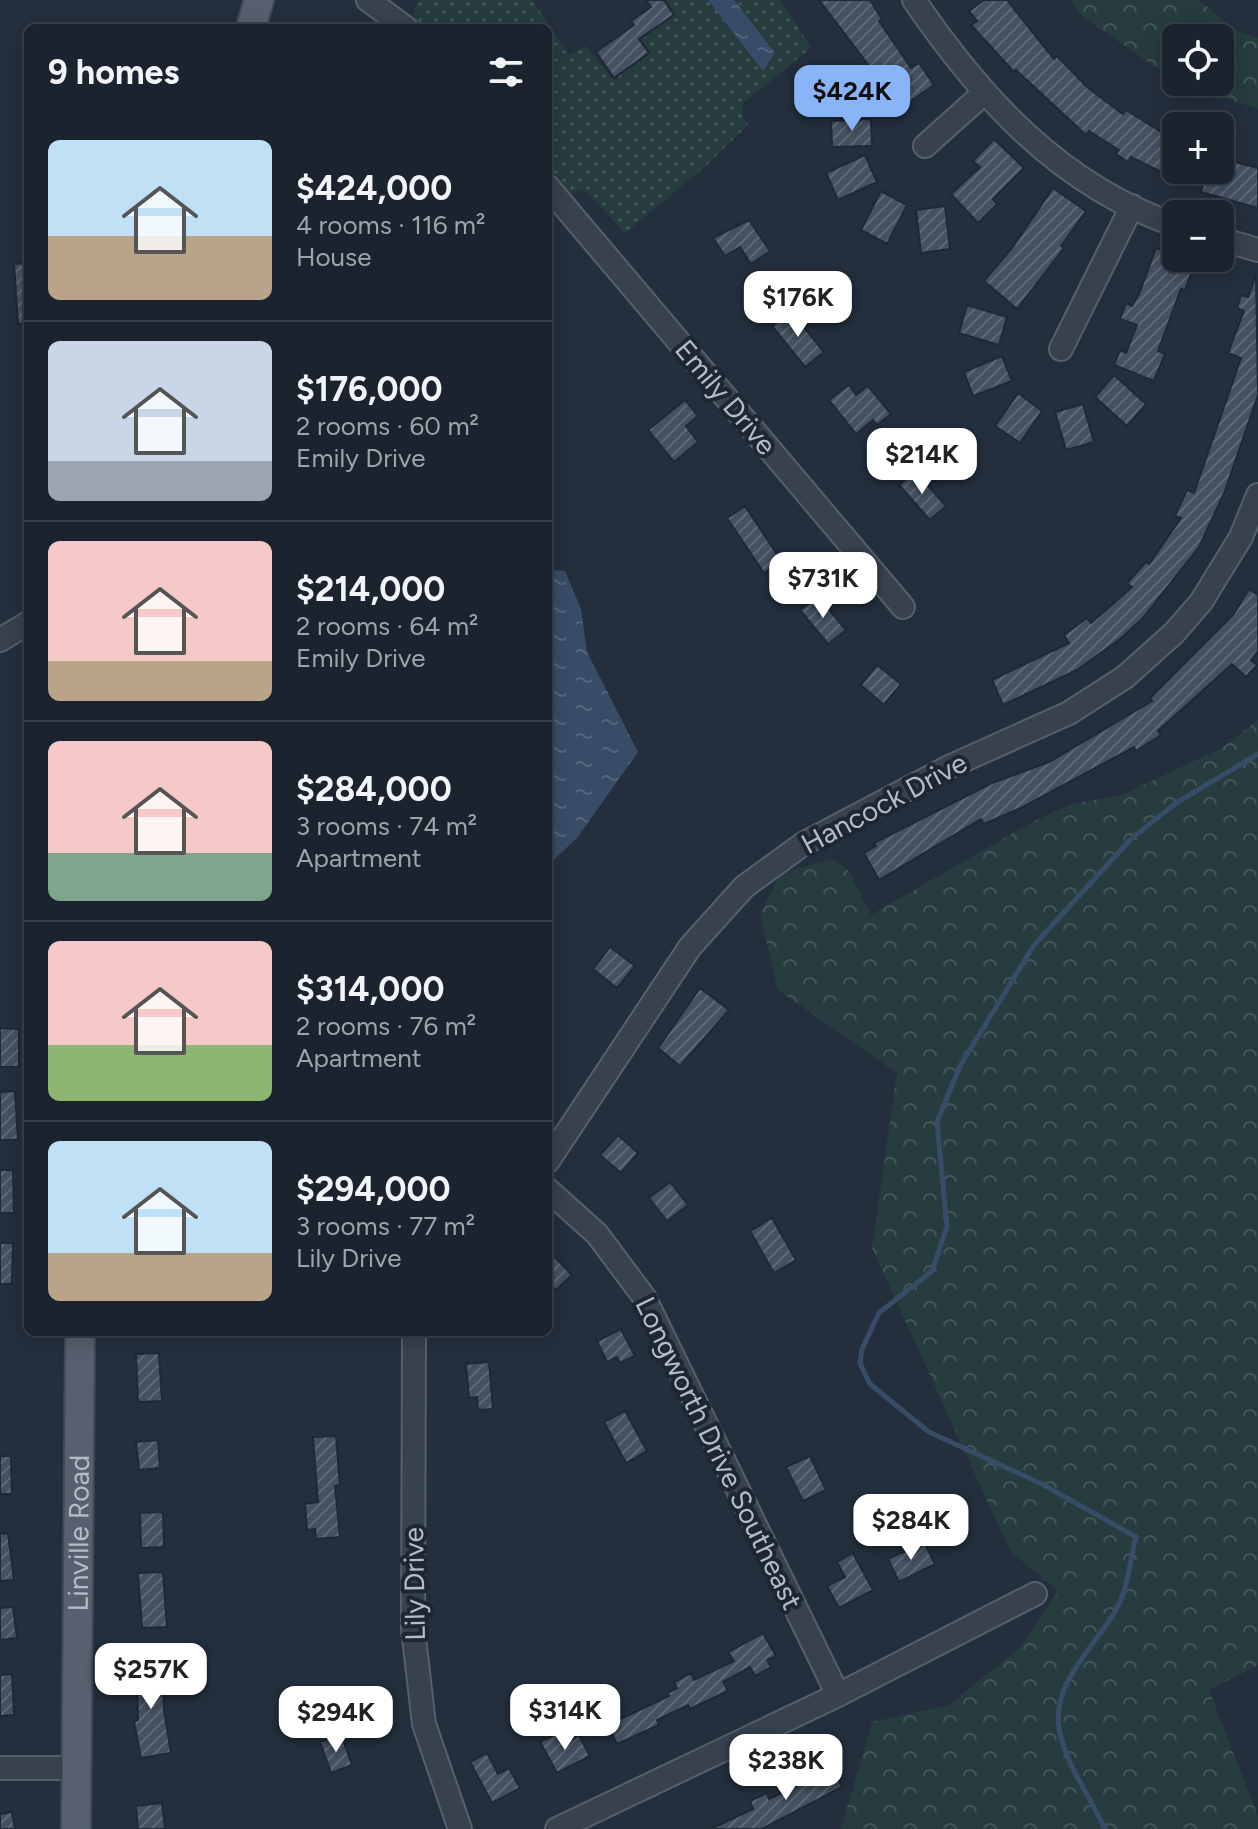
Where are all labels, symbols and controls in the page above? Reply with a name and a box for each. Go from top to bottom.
map controls [1162,24,1234,272]
button: locate [1162,24,1234,96]
icon: filters [484,50,528,94]
text: 9 homes [48,52,179,93]
pin: $424K [796,65,908,133]
text: $424K [812,75,892,107]
button: + [1162,112,1234,184]
text: $424,000 [296,168,452,209]
icon: home [112,172,208,268]
button: − [1162,200,1234,272]
text: 4 rooms · 116 m² [296,209,485,241]
text: House [296,241,371,273]
pin: $176K [742,271,854,339]
text: $176K [762,281,834,313]
street label: Emily Drive [668,333,784,461]
text: $176,000 [296,369,443,410]
icon: home [112,373,208,469]
text: 2 rooms · 60 m² [296,410,479,442]
pin: $214K [866,428,978,496]
text: $214K [885,438,959,470]
text: Emily Drive [296,442,426,474]
pin: $731K [767,552,879,620]
text: $731K [787,562,859,594]
text: $214,000 [296,569,445,610]
icon: home [112,573,208,669]
text: 2 rooms · 64 m² [296,610,478,642]
text: Emily Drive [296,642,426,674]
street label: Hancock Drive [795,745,973,861]
text: $284,000 [296,769,452,810]
icon: home [112,773,208,869]
text: 3 rooms · 74 m² [296,810,477,842]
text: Apartment [296,842,422,874]
text: $314,000 [296,969,444,1010]
icon: home [112,973,208,1069]
text: 2 rooms · 76 m² [296,1010,476,1042]
text: Apartment [296,1042,422,1074]
text: $294,000 [296,1169,451,1210]
icon: home [112,1173,208,1269]
text: 3 rooms · 77 m² [296,1210,475,1242]
text: Lily Drive [296,1242,402,1274]
street label: Longworth Drive Southeast [628,1291,810,1615]
street label: Linville Road [61,1455,96,1611]
pin: $284K [855,1494,967,1562]
text: $284K [871,1504,951,1536]
street label: Lily Drive [396,1527,432,1641]
pin: $257K [95,1643,207,1711]
text: $257K [113,1653,189,1685]
pin: $314K [509,1684,621,1752]
pin: $294K [280,1686,392,1754]
text: $314K [528,1694,602,1726]
text: $294K [297,1696,375,1728]
pin: $238K [730,1734,842,1802]
text: $238K [747,1744,825,1776]

